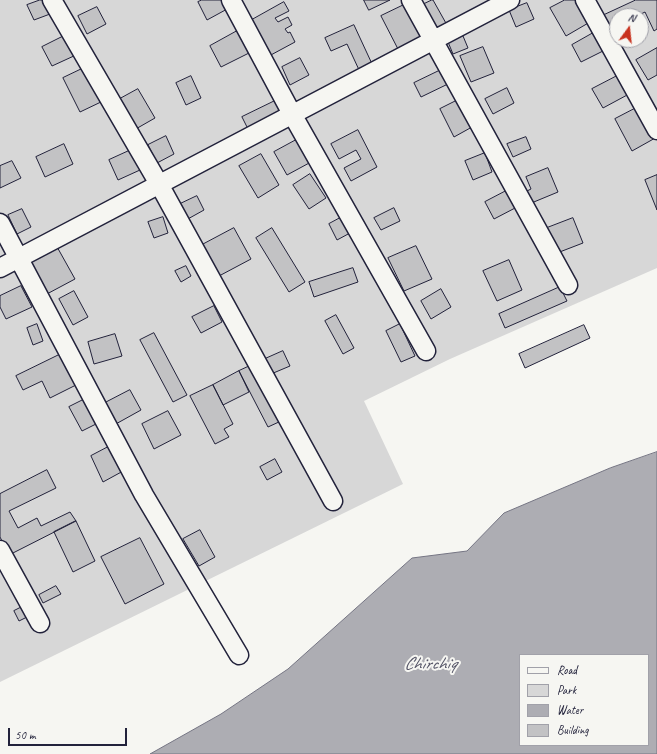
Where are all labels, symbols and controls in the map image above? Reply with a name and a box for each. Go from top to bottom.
north arrow [609,8,649,48]
text: N [627,10,637,25]
water label: Chirchiq [404,653,456,675]
legend [519,654,649,746]
text: Road [557,662,577,678]
text: Park [557,682,576,698]
text: Water [557,702,583,718]
scale bar [10,720,129,746]
text: Building [557,722,589,738]
text: 50 m [15,727,35,743]

